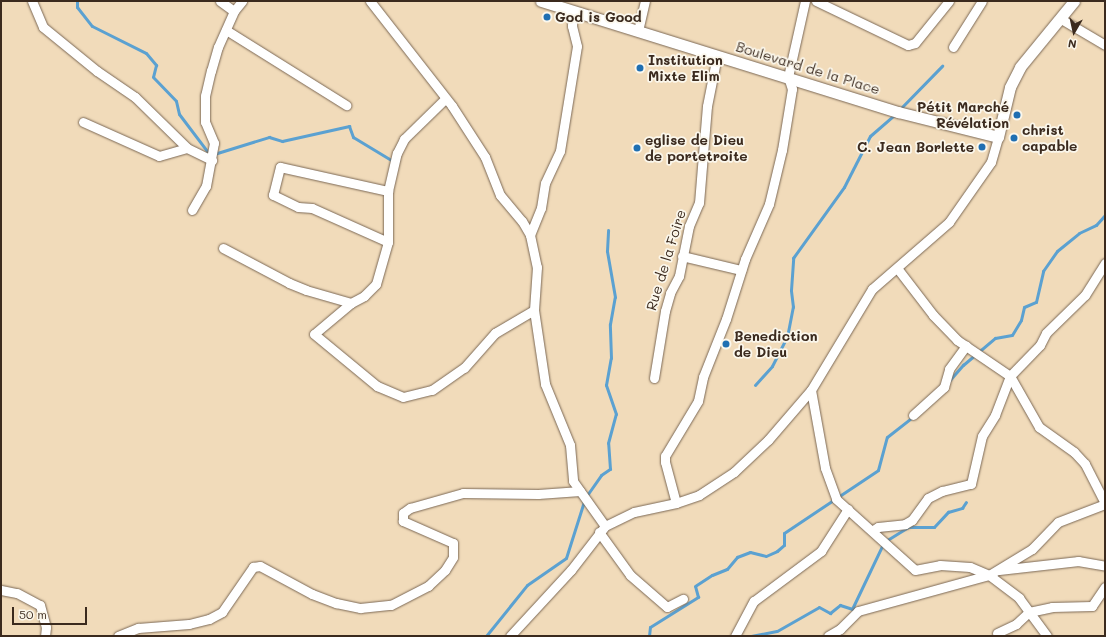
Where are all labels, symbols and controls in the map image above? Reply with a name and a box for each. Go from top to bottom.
place label: God is Good [555,9,642,25]
marker: God is Good [542,12,552,22]
north arrow [1054,12,1094,52]
text: N [1067,36,1077,52]
street label: Boulevard de la Place [734,38,882,98]
place label: Institution Mixte Elim [648,52,723,84]
marker: Institution Mixte Elim [635,63,645,73]
place label: Pétit Marché Révélation [917,99,1009,132]
marker: Pétit Marché Révélation [1012,110,1022,120]
place label: christ capable [1022,122,1077,154]
place label: eglise de Dieu de portetroite [645,132,748,164]
marker: christ capable [1009,133,1019,143]
place label: C. Jean Borlette [857,139,974,155]
marker: C. Jean Borlette [977,142,987,152]
marker: eglise de Dieu de portetroite [632,143,642,153]
street label: Rue de la Foire [643,208,689,312]
place label: Benediction de Dieu [734,328,818,360]
marker: Benediction de Dieu [721,339,731,349]
scale bar [14,599,89,625]
text: 50 m [19,606,47,622]

